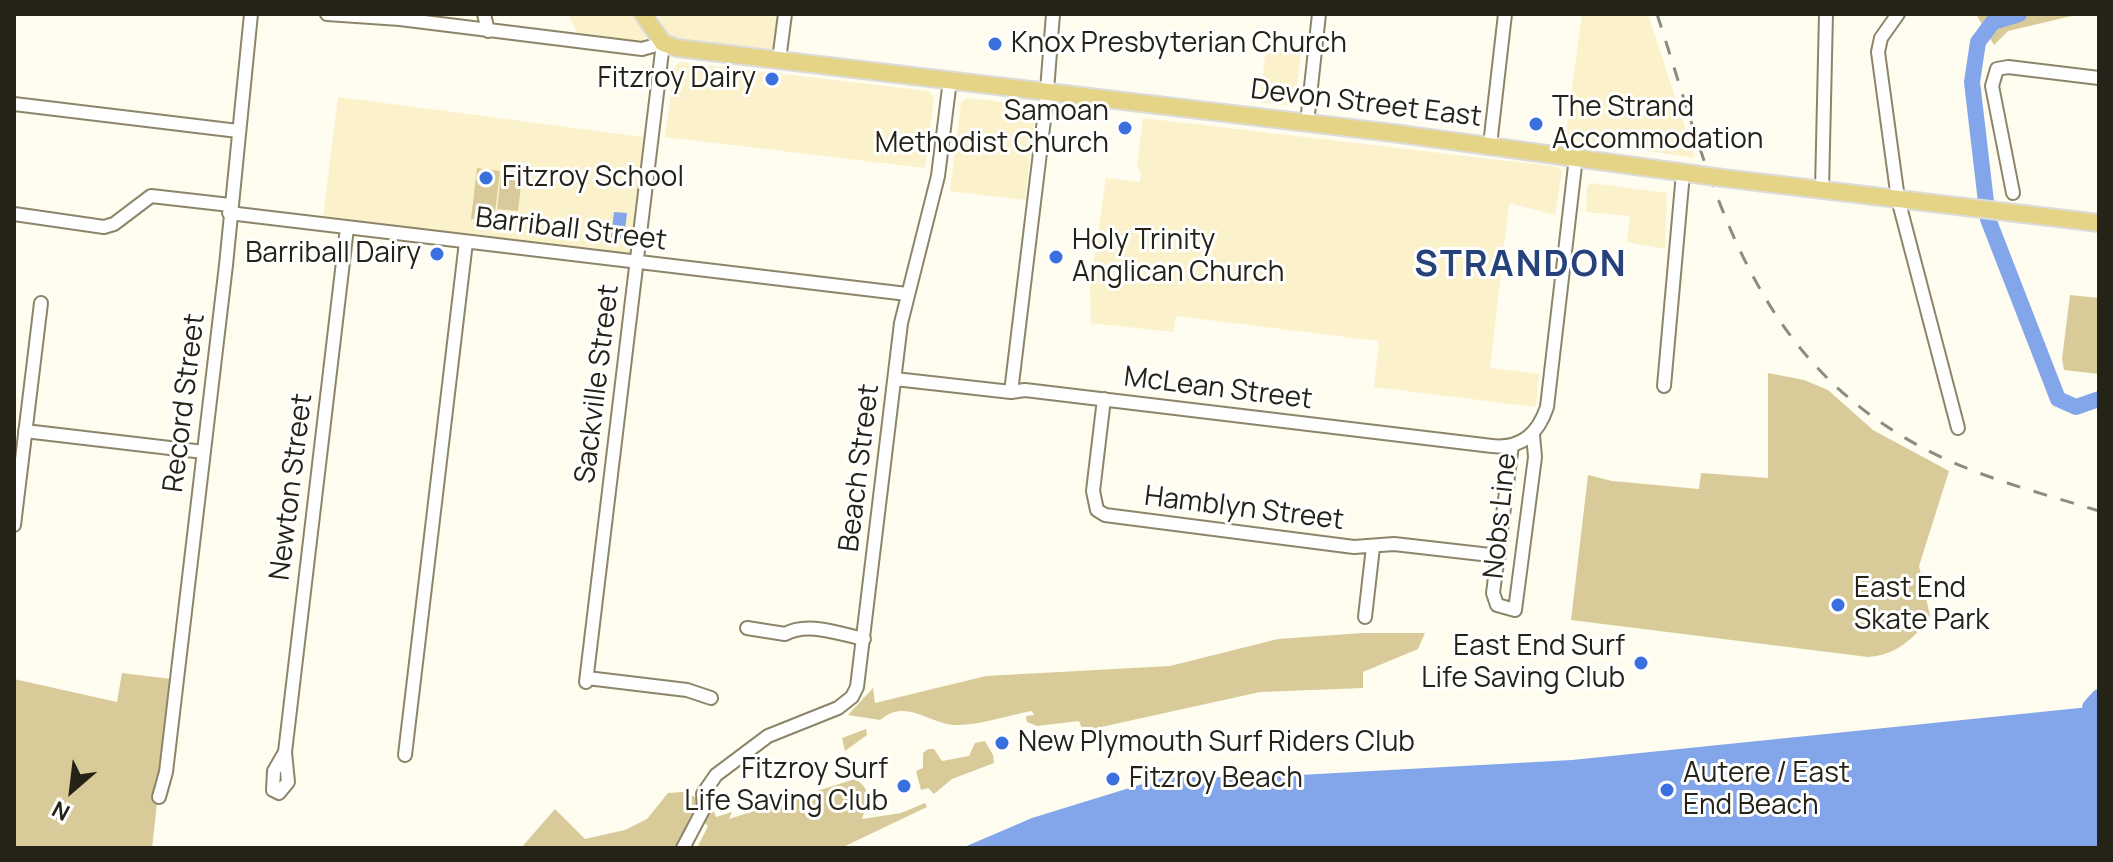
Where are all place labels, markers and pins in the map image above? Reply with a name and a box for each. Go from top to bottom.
place label: Knox Presbyterian Church [1011,27,1347,61]
marker: Knox Presbyterian Church [986,35,1004,53]
place label: Fitzroy Dairy [598,62,756,96]
marker: Fitzroy Dairy [763,70,781,88]
place label: The Strand Accommodation [1552,91,1764,157]
place label: Samoan Methodist Church [875,95,1109,161]
marker: The Strand Accommodation [1527,115,1545,133]
marker: Samoan Methodist Church [1116,119,1134,137]
place label: Fitzroy School [502,161,684,195]
marker: Fitzroy School [477,169,495,187]
place label: Holy Trinity Anglican Church [1072,224,1284,290]
place label: Barriball Dairy [245,237,421,271]
marker: Barriball Dairy [428,245,446,263]
marker: Holy Trinity Anglican Church [1047,248,1065,266]
place label: East End Skate Park [1854,572,1989,638]
marker: East End Skate Park [1829,596,1847,614]
place label: East End Surf Life Saving Club [1421,630,1625,696]
marker: East End Surf Life Saving Club [1632,654,1650,672]
place label: New Plymouth Surf Riders Club [1018,726,1415,760]
marker: New Plymouth Surf Riders Club [993,734,1011,752]
place label: Fitzroy Surf Life Saving Club [684,753,888,819]
place label: Autere / East End Beach [1683,757,1850,823]
place label: Fitzroy Beach [1129,762,1303,796]
marker: Fitzroy Beach [1104,770,1122,788]
marker: Fitzroy Surf Life Saving Club [895,777,913,795]
marker: Autere / East End Beach [1658,781,1676,799]

